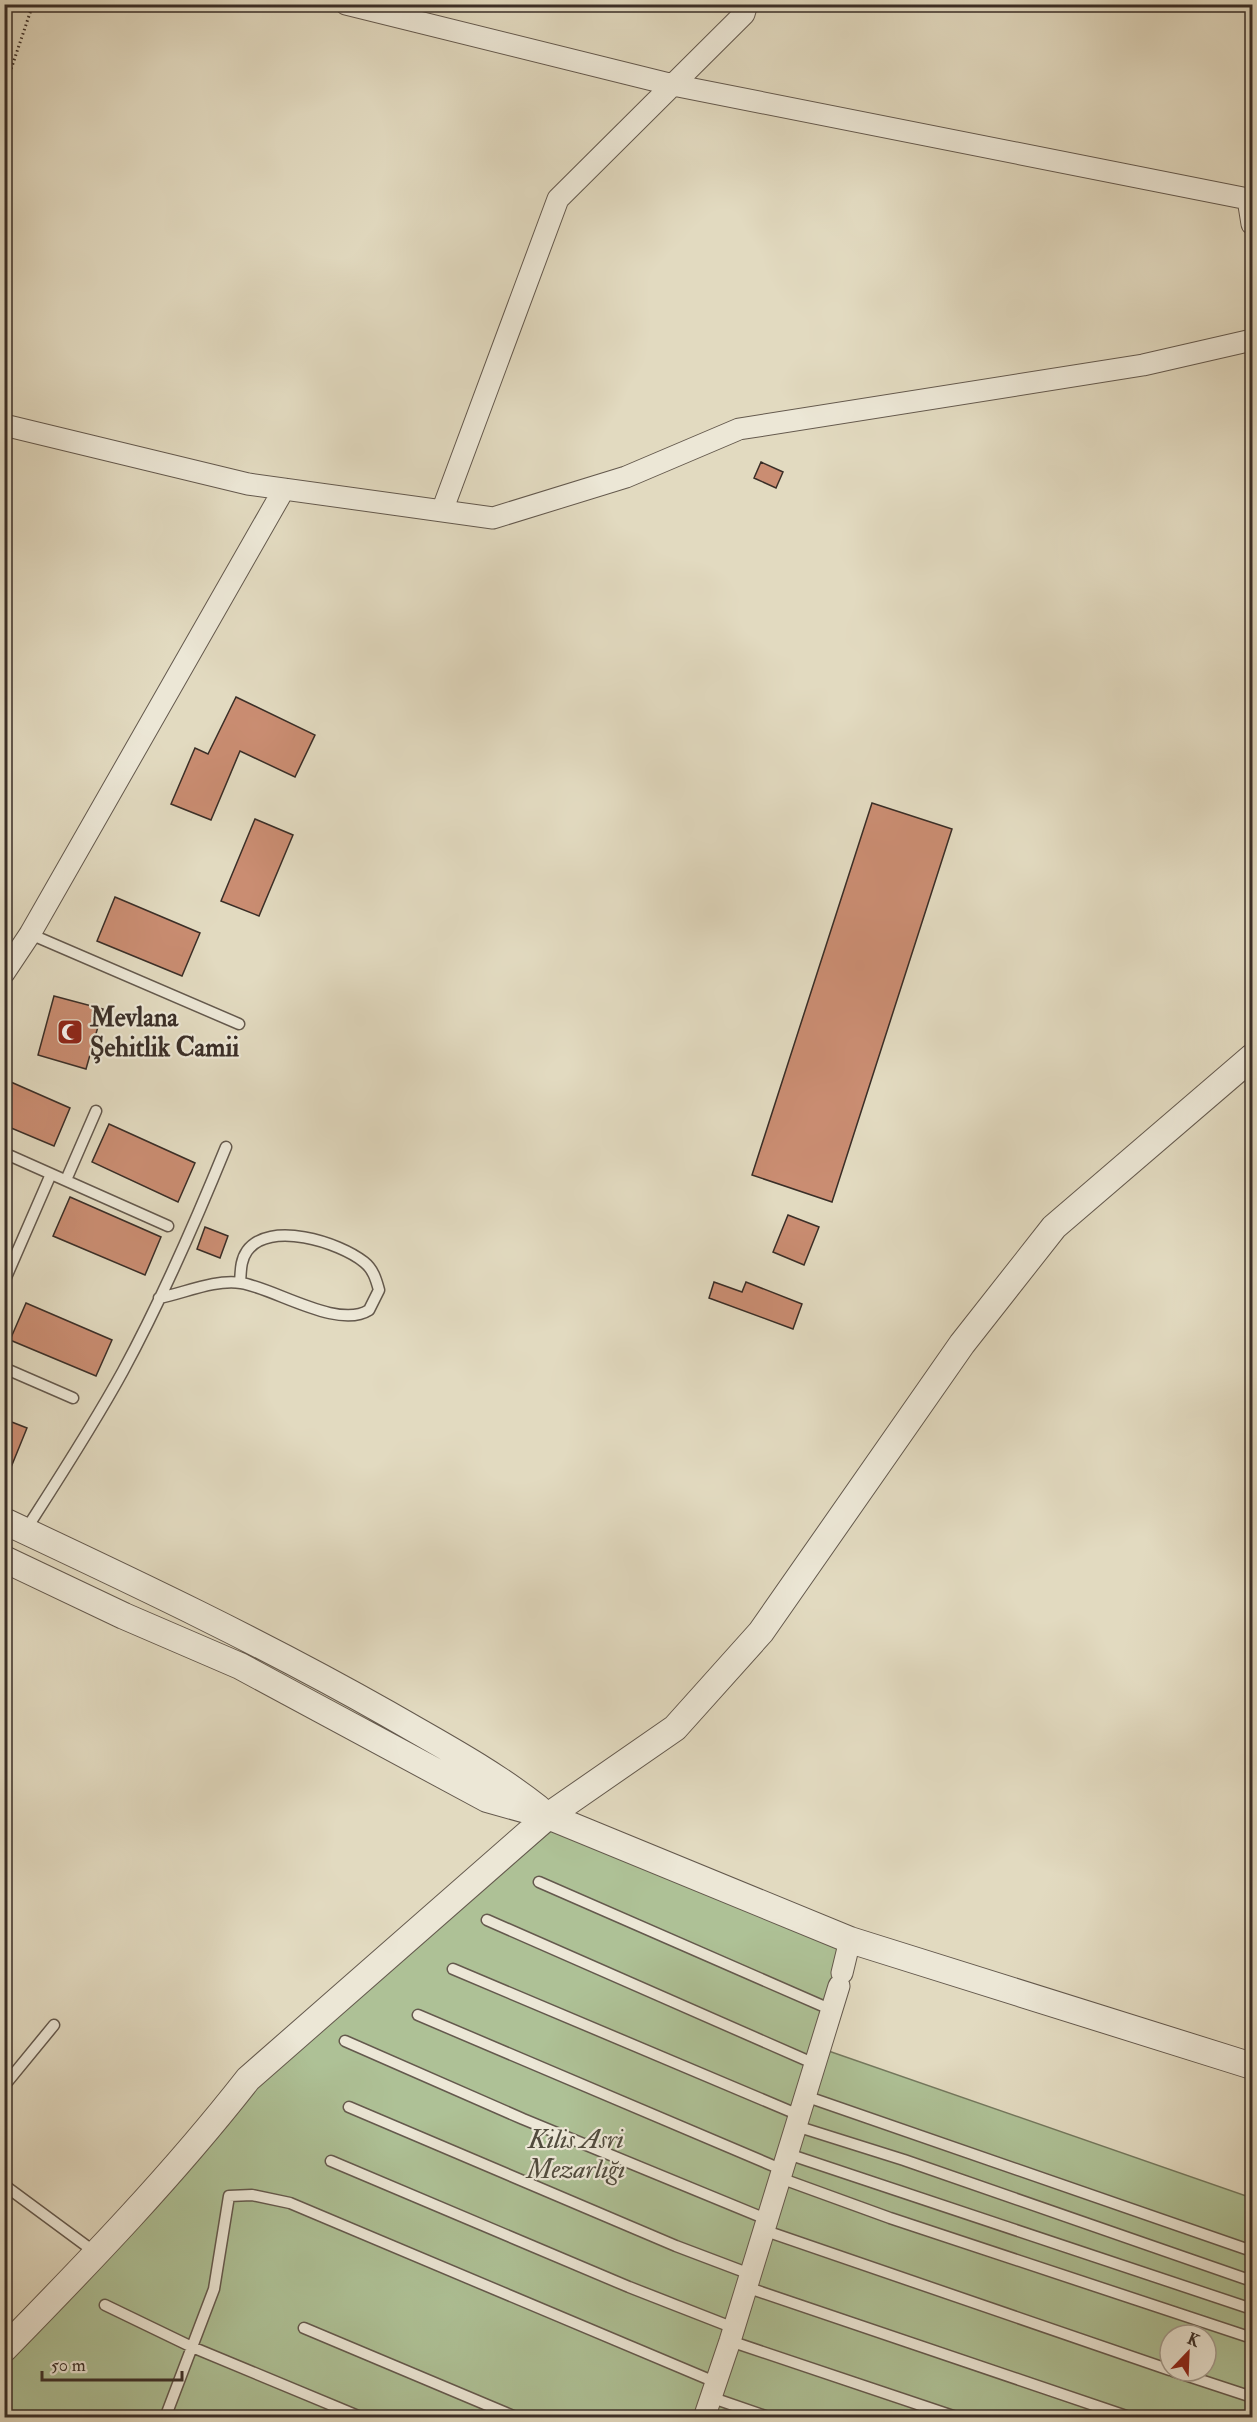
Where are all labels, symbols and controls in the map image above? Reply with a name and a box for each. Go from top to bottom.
place label: Mevlana Şehitlik Camii [89,1002,239,1064]
mosque icon: Mevlana Şehitlik Camii [55,1017,85,1047]
park label: Kilis Asri Mezarlığı [525,2124,625,2186]
north arrow [1158,2323,1218,2383]
text: K [1184,2329,1203,2352]
scale bar [42,2344,182,2382]
text: 50 m [51,2354,86,2377]

